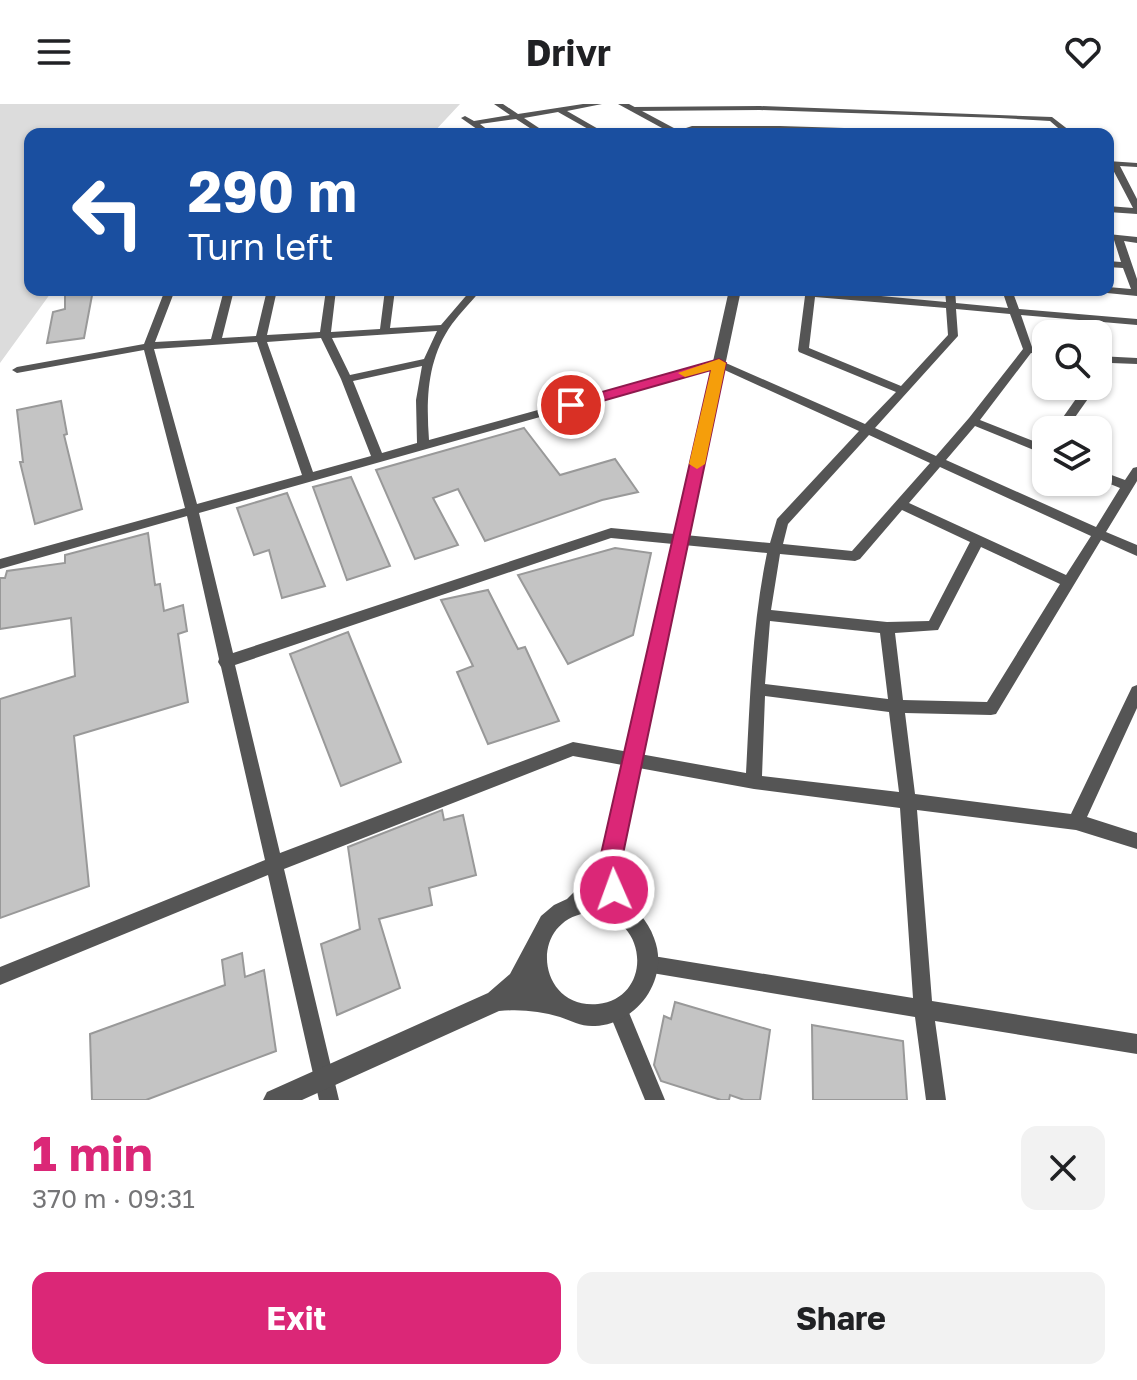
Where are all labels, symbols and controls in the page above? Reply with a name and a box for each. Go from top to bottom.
icon: menu [32,30,76,74]
icon: heart [1061,30,1105,74]
text: Drivr [526,31,611,74]
text: 290 m [188,157,357,224]
icon: left [56,160,160,264]
text: Turn left [188,225,334,268]
map controls [1032,320,1112,496]
button: search [1032,320,1112,400]
pin [537,371,605,439]
icon: arrive [549,383,593,427]
button: layers [1032,416,1112,496]
position arrow [572,848,656,932]
text: 1 min [32,1124,153,1182]
button: close [1021,1126,1105,1210]
text: 370 m · 09:31 [32,1183,195,1214]
button: Exit [32,1272,561,1364]
button: Share [577,1272,1105,1364]

